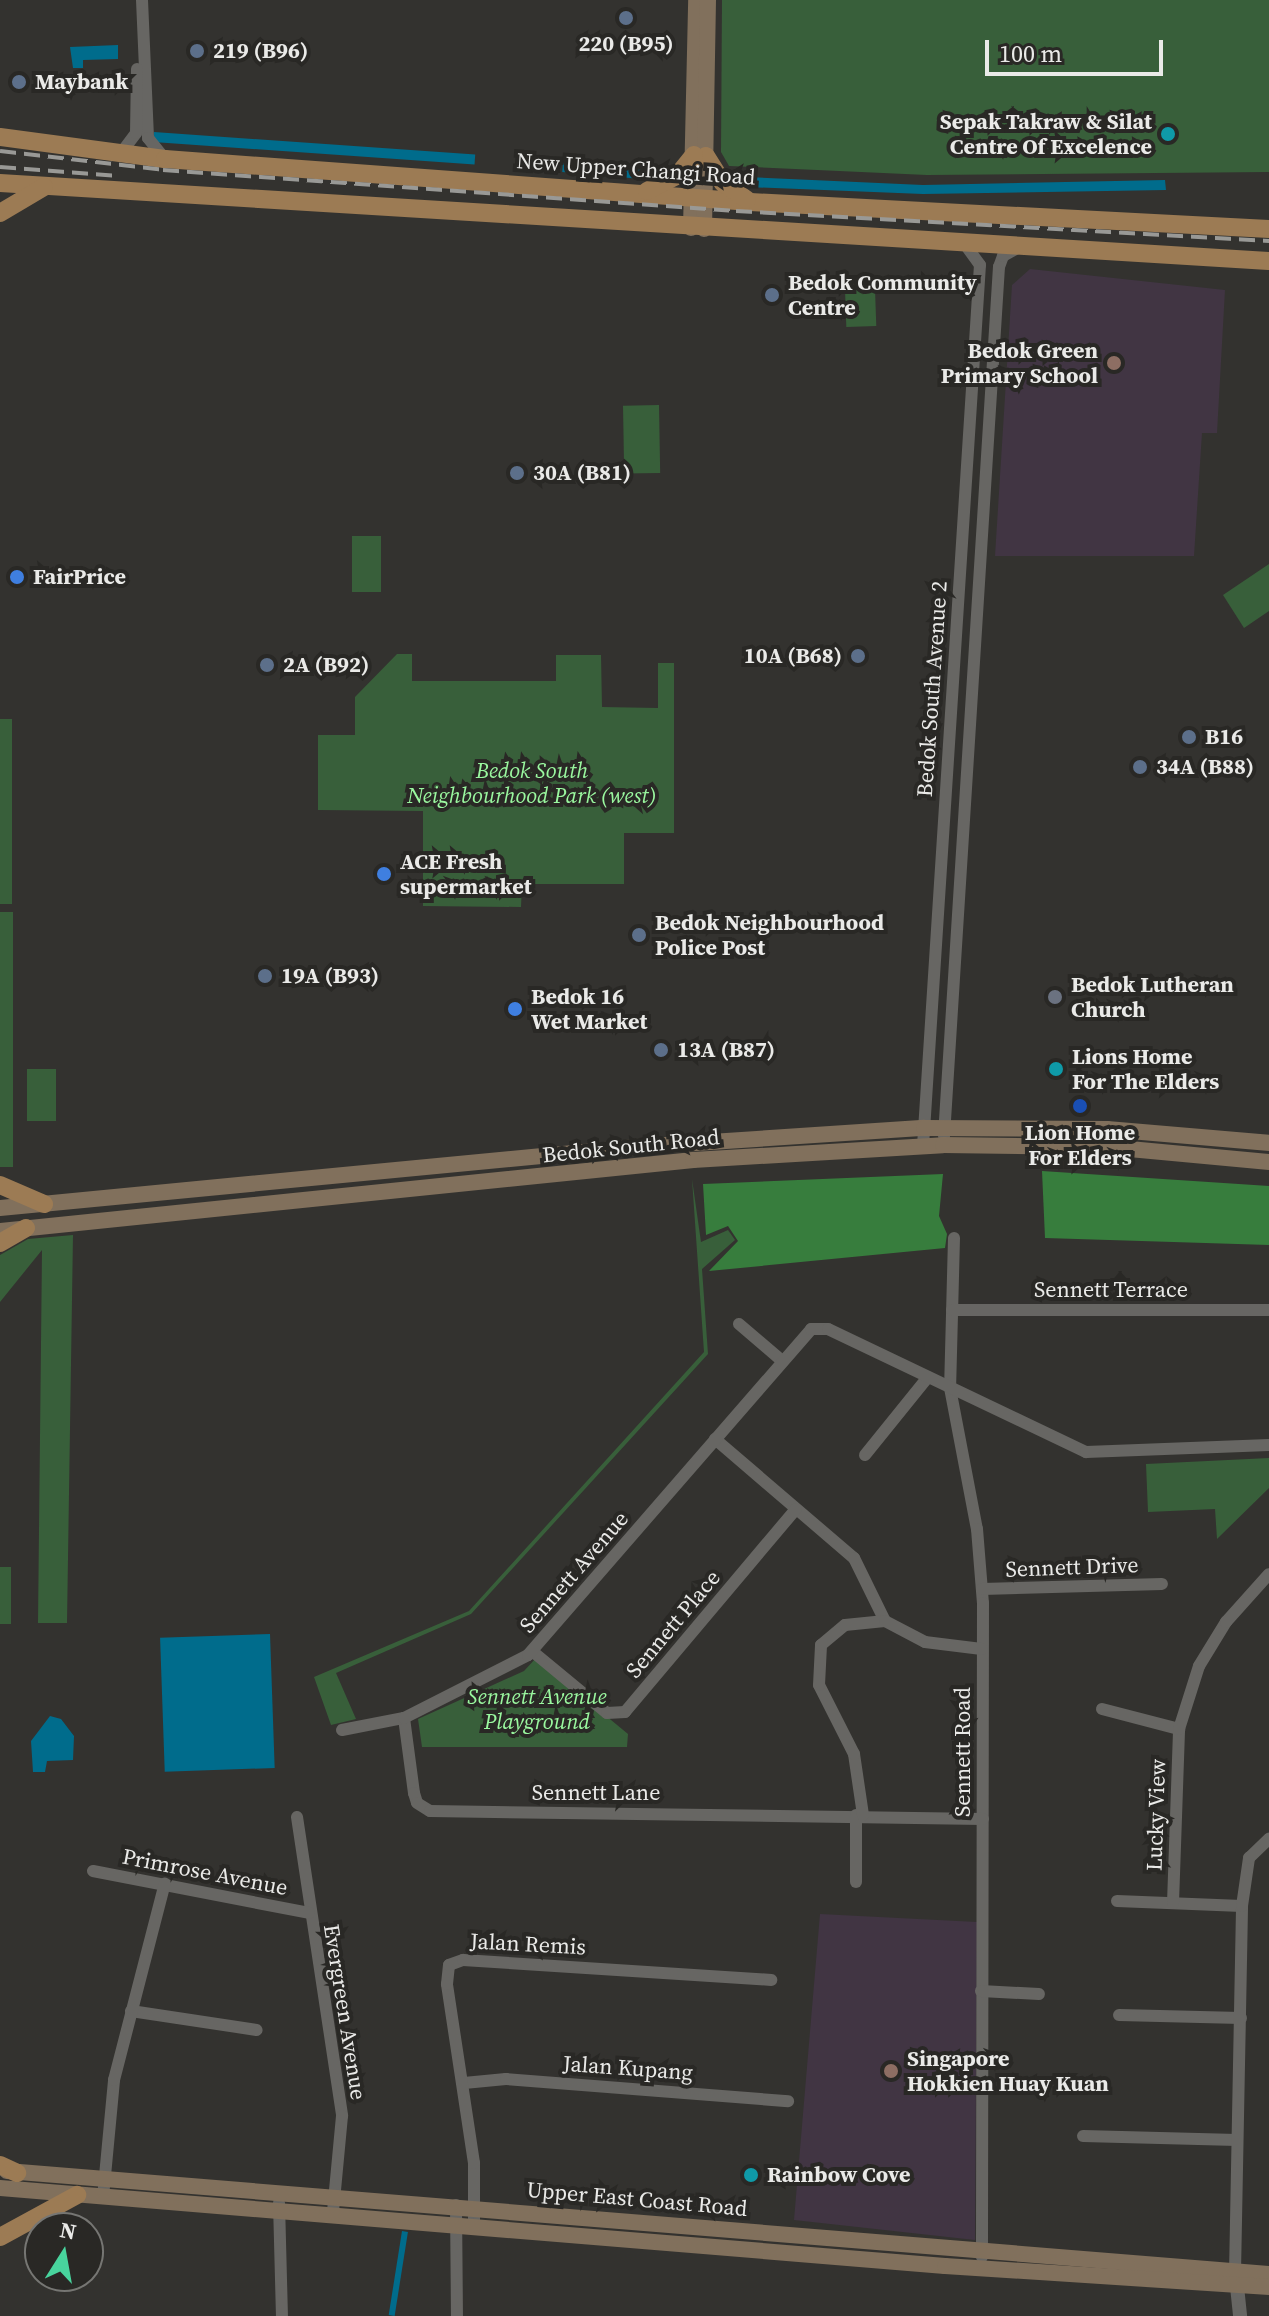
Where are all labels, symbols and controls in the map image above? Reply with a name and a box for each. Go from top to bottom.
marker: 220 (B95) [617,9,635,27]
scale bar [989,24,1167,74]
place label: 220 (B95) [578,31,674,57]
text: 100 m [999,37,1062,70]
place label: 219 (B96) [213,38,308,64]
marker: 219 (B96) [188,42,206,60]
place label: Maybank [35,69,128,95]
marker: Maybank [10,73,28,91]
place label: Sepak Takraw & Silat Centre Of Excelence [940,108,1152,160]
marker: Sepak Takraw & Silat Centre Of Excelence [1159,125,1177,143]
street label: New Upper Changi Road [516,147,756,191]
place label: Bedok Community Centre [788,269,977,320]
marker: Bedok Community Centre [763,286,781,304]
place label: Bedok Green Primary School [941,337,1098,388]
marker: Bedok Green Primary School [1105,354,1123,372]
place label: 30A (B81) [533,460,631,486]
marker: 30A (B81) [508,464,526,482]
place label: FairPrice [33,564,126,590]
marker: FairPrice [8,568,26,586]
street label: Bedok South Avenue 2 [911,580,953,798]
place label: 10A (B68) [744,643,842,669]
marker: 10A (B68) [849,647,867,665]
place label: 2A (B92) [283,652,369,678]
marker: 2A (B92) [258,656,276,674]
place label: B16 [1205,724,1243,750]
marker: B16 [1180,728,1198,746]
place label: 34A (B88) [1156,754,1254,780]
park label: Bedok South Neighbourhood Park (west) [407,757,657,808]
marker: 34A (B88) [1131,758,1149,776]
place label: ACE Fresh supermarket [400,848,532,900]
marker: ACE Fresh supermarket [375,865,393,883]
place label: Bedok Neighbourhood Police Post [655,909,884,960]
marker: Bedok Neighbourhood Police Post [630,926,648,944]
place label: 19A (B93) [281,963,379,989]
marker: 19A (B93) [256,967,274,985]
place label: Bedok Lutheran Church [1071,971,1234,1022]
place label: Bedok 16 Wet Market [531,983,647,1034]
marker: Bedok Lutheran Church [1046,988,1064,1006]
marker: Bedok 16 Wet Market [506,1000,524,1018]
place label: 13A (B87) [677,1037,775,1063]
marker: 13A (B87) [652,1041,670,1059]
place label: Lions Home For The Elders [1072,1043,1219,1094]
marker: Lions Home For The Elders [1047,1060,1065,1078]
marker: Lion Home For Elders [1071,1097,1089,1115]
place label: Lion Home For Elders [1025,1119,1135,1170]
street label: Bedok South Road [541,1124,721,1168]
street label: Sennett Terrace [1034,1277,1188,1303]
street label: Sennett Avenue [514,1506,634,1638]
street label: Sennett Drive [1005,1551,1139,1583]
street label: Sennett Place [620,1565,726,1683]
park label: Sennett Avenue Playground [467,1683,607,1734]
street label: Sennett Road [950,1687,976,1817]
street label: Lucky View [1141,1758,1171,1872]
street label: Sennett Lane [532,1780,660,1806]
street label: Primrose Avenue [120,1843,290,1901]
street label: Evergreen Avenue [318,1922,372,2102]
street label: Jalan Remis [469,1928,587,1960]
place label: Singapore Hokkien Huay Kuan [907,2045,1109,2096]
street label: Jalan Kupang [562,2050,694,2086]
marker: Singapore Hokkien Huay Kuan [882,2062,900,2080]
place label: Rainbow Cove [767,2162,910,2188]
marker: Rainbow Cove [742,2166,760,2184]
street label: Upper East Coast Road [526,2176,748,2222]
north arrow [24,2212,104,2292]
text: N [57,2214,79,2247]

